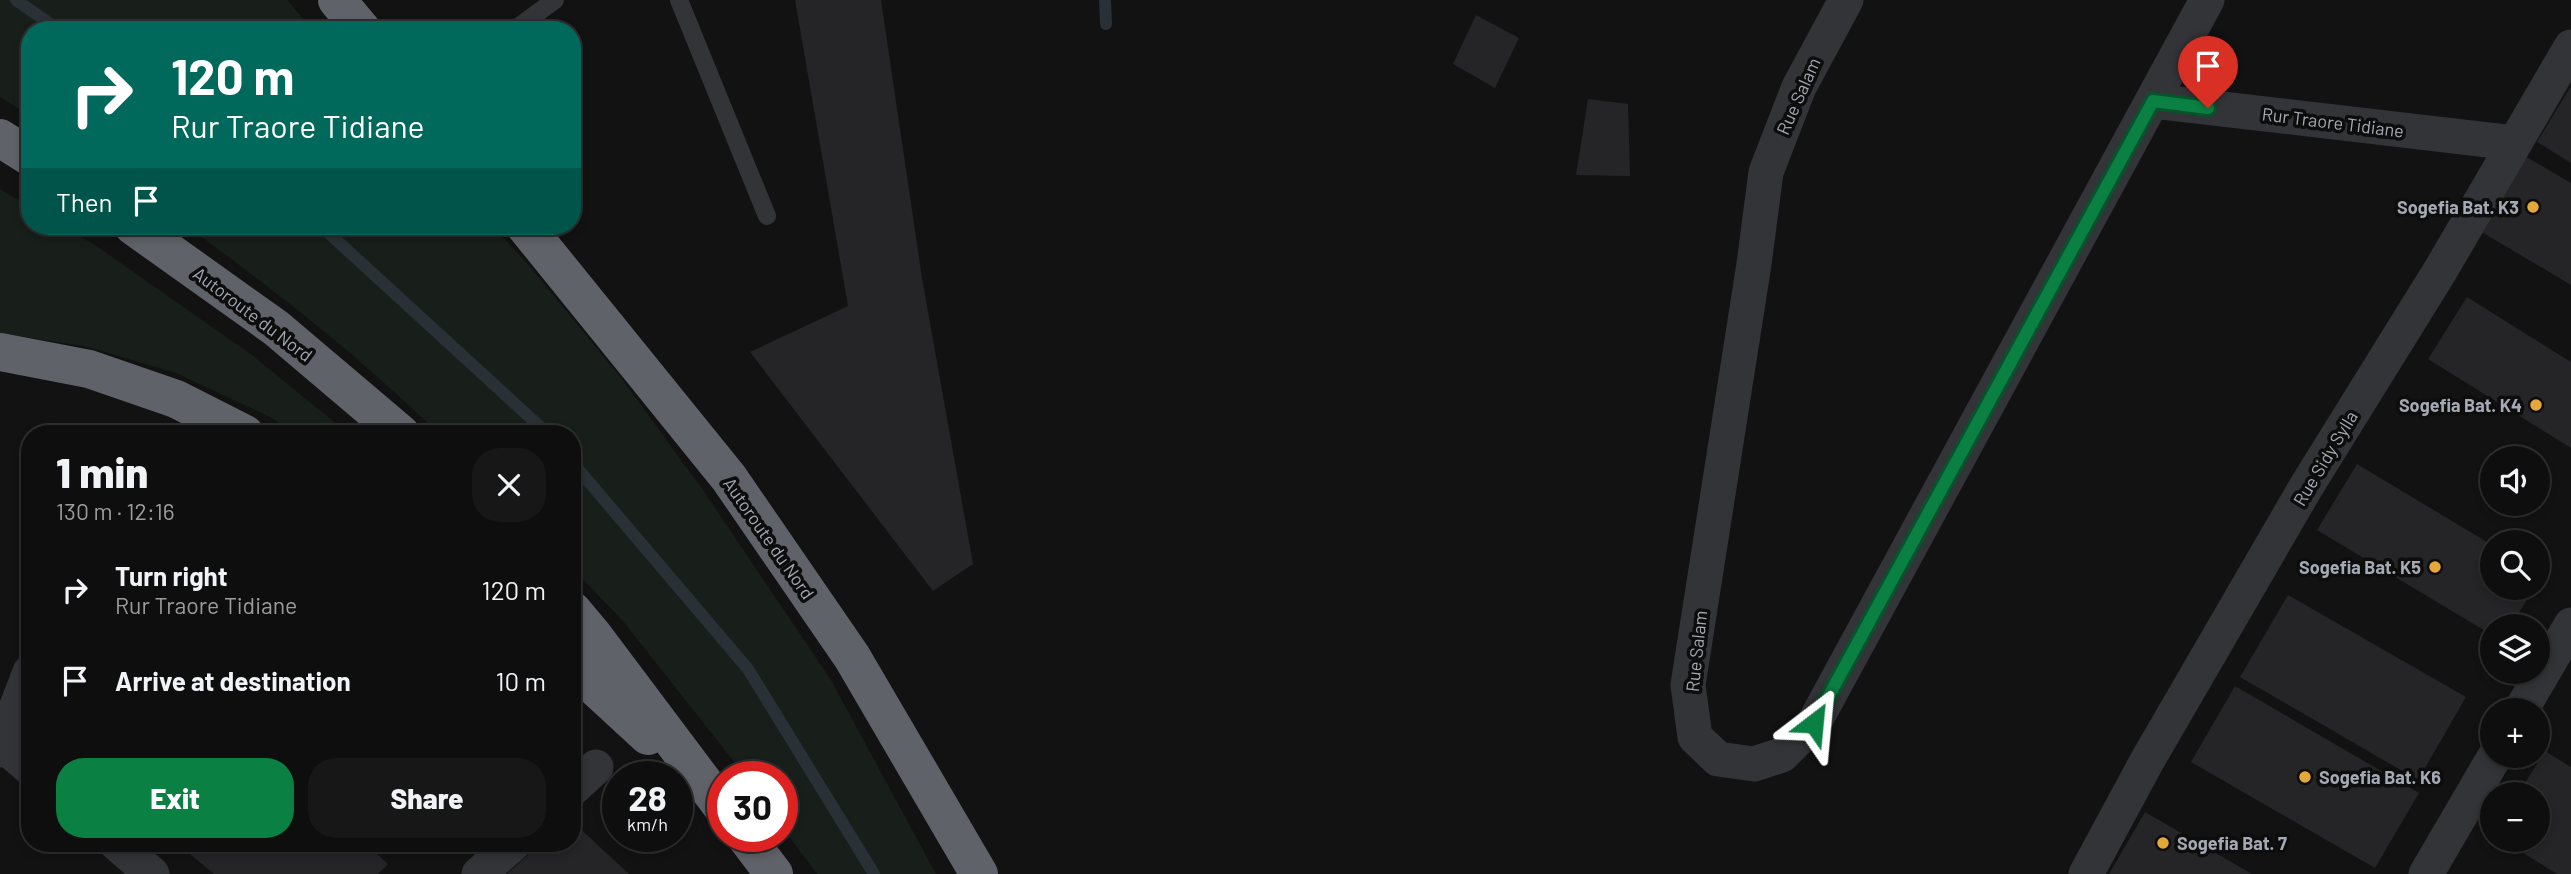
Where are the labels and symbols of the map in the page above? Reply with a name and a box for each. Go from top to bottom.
pin [2178,36,2238,108]
street label: Rue Salam [1771,54,1825,138]
street label: Rur Traore Tidiane [2261,102,2405,142]
place label: Sogefia Bat. K3 [2397,196,2519,218]
marker: Sogefia Bat. K3 [2525,199,2541,215]
street label: Autoroute du Nord [189,262,317,366]
place label: Sogefia Bat. K4 [2399,394,2522,416]
marker: Sogefia Bat. K4 [2528,397,2544,413]
street label: Rue Sidy Sylla [2288,406,2362,510]
street label: Autoroute du Nord [719,473,819,603]
place label: Sogefia Bat. K5 [2299,556,2421,578]
marker: Sogefia Bat. K5 [2427,559,2443,575]
street label: Rue Salam [1681,609,1711,693]
position arrow [1777,686,1851,760]
speed limit sign: 30 [707,761,798,852]
place label: Sogefia Bat. K6 [2319,766,2441,788]
marker: Sogefia Bat. K6 [2297,769,2313,785]
place label: Sogefia Bat. 7 [2177,832,2287,854]
marker: Sogefia Bat. 7 [2155,835,2171,851]

